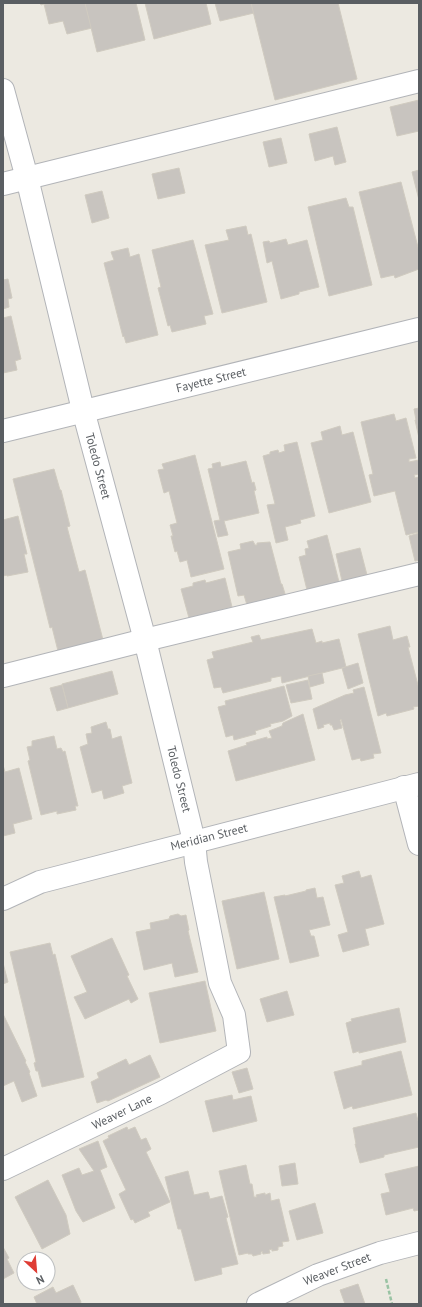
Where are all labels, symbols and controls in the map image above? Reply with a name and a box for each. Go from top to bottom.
street label: Fayette Street [174,364,247,395]
street label: Toledo Street [82,431,115,501]
street label: Toledo Street [164,744,195,814]
street label: Meridian Street [169,820,249,853]
street label: Weaver Lane [89,1091,154,1133]
street label: Weaver Street [301,1249,373,1288]
north arrow [16,1251,56,1291]
text: N [34,1272,47,1288]

